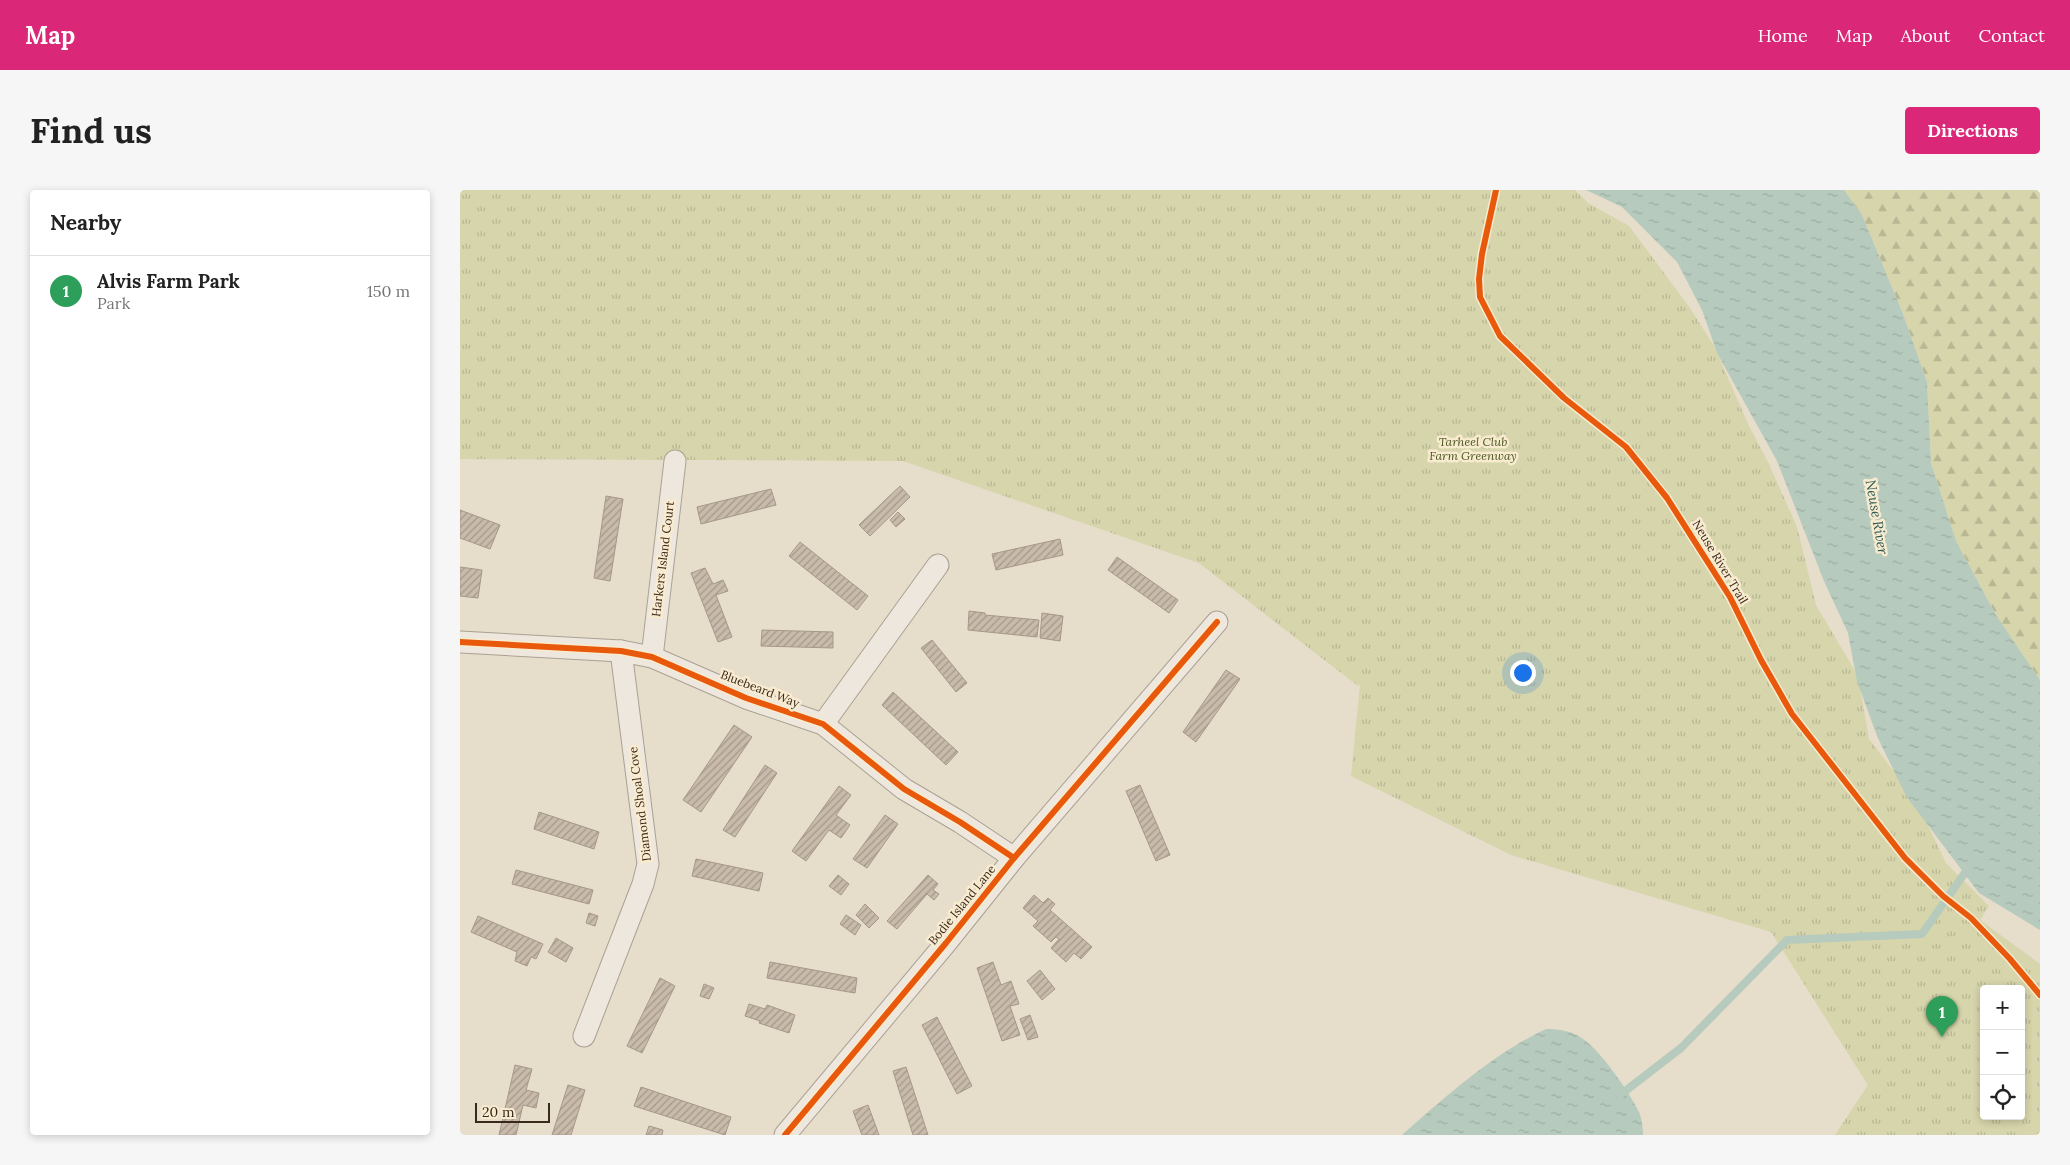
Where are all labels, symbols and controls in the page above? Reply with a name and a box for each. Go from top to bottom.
text: Map [25,20,75,51]
text: Home [1758,24,1808,47]
text: Map [1836,24,1872,47]
text: About [1900,24,1950,47]
text: Contact [1978,24,2045,47]
button: Directions [1905,107,2040,154]
text: Find us [30,108,152,153]
text: Nearby [50,209,121,236]
text: Alvis Farm Park [97,269,240,293]
text: 1 [63,281,69,301]
text: 150 m [367,281,410,301]
text: Park [97,293,130,313]
park label: Tarheel Club Farm Greenway [1429,434,1517,463]
water label: Neuse River [1862,478,1893,556]
street label: Harkers Island Court [648,500,677,618]
street label: Neuse River Trail [1690,517,1751,606]
your location [1510,660,1536,686]
street label: Bluebeard Way [719,667,802,711]
street label: Diamond Shoal Cove [625,745,654,862]
street label: Bodie Island Lane [925,861,999,948]
map controls [1980,985,2025,1120]
button: + [1980,985,2025,1030]
pin: 1 [1926,996,1958,1037]
button: − [1980,1030,2025,1075]
button: locate [1980,1075,2025,1120]
scale bar [475,1100,550,1123]
text: 20 m [482,1103,514,1121]

